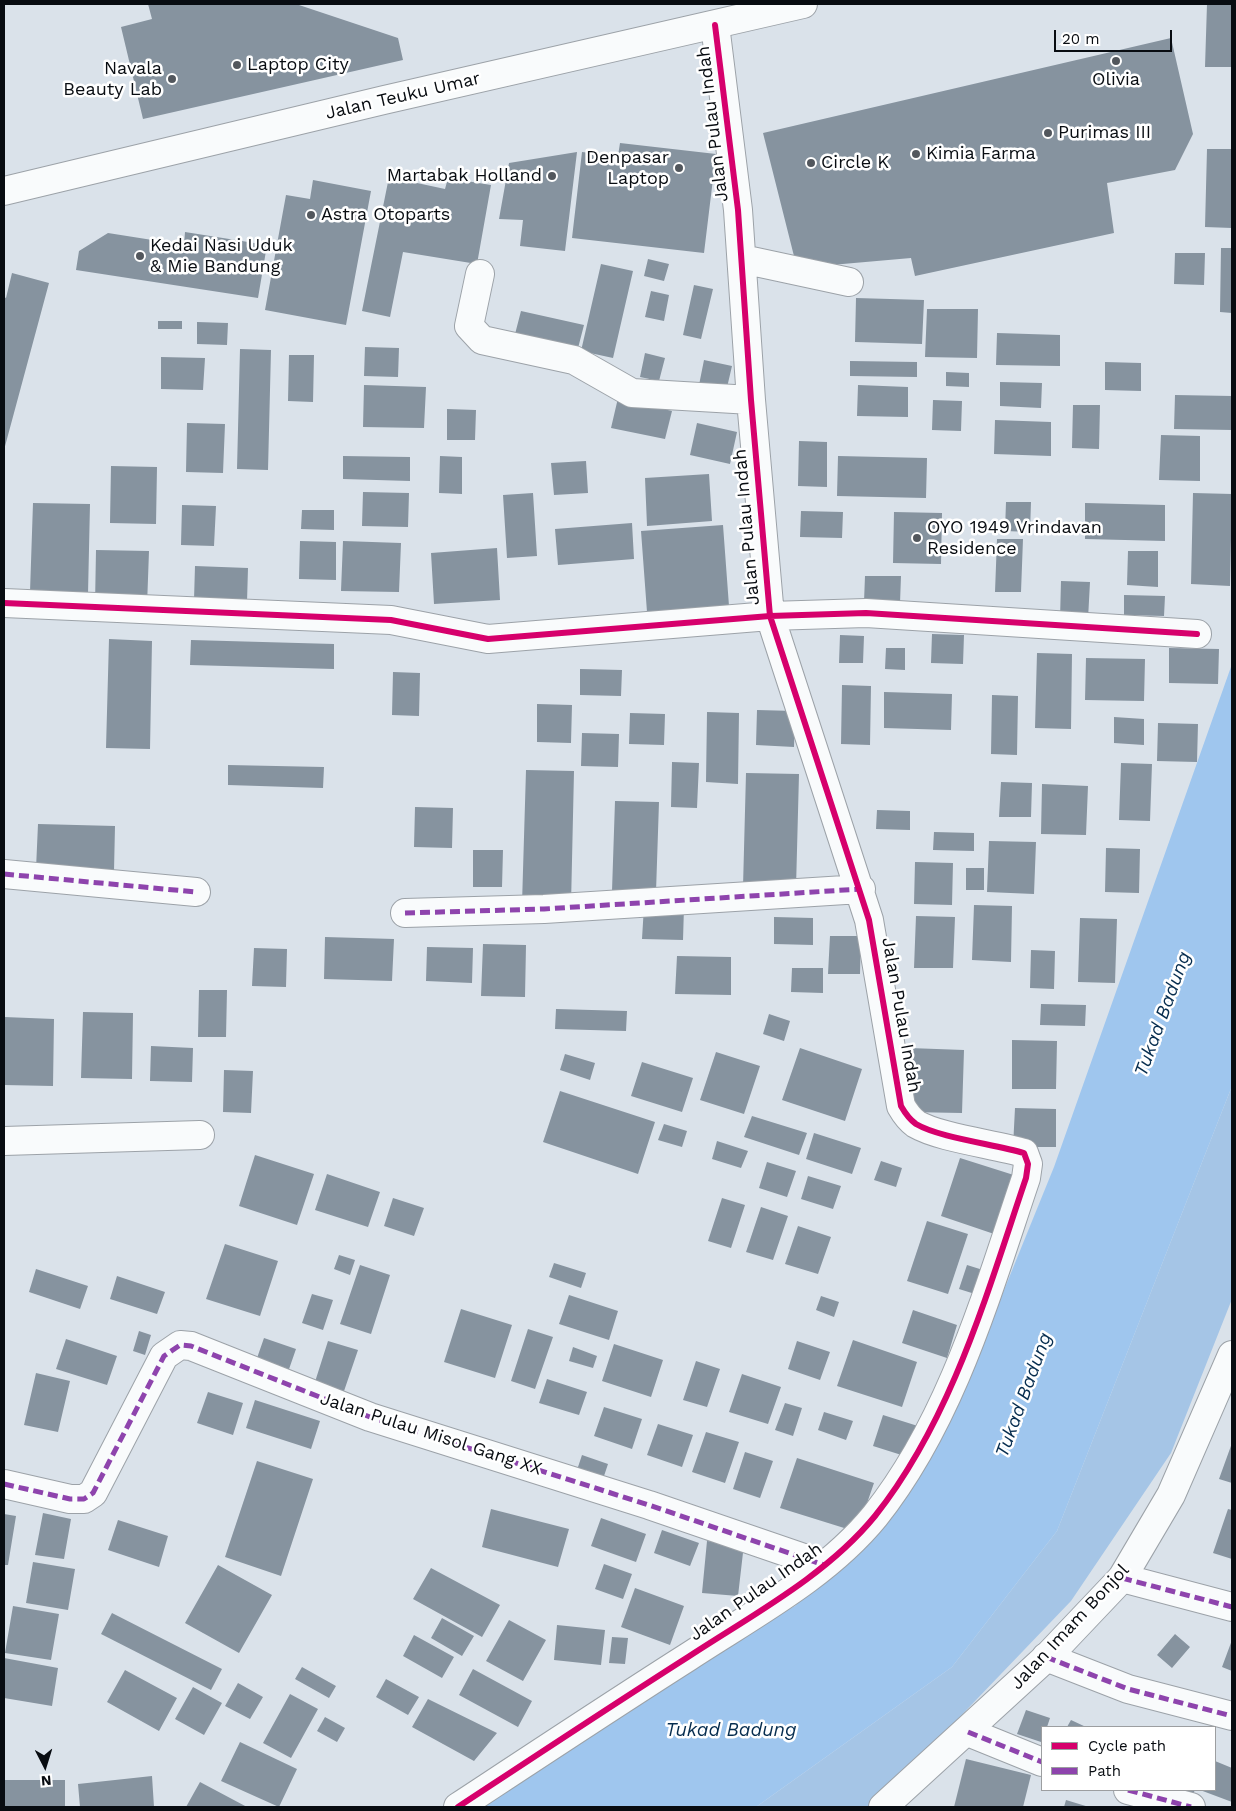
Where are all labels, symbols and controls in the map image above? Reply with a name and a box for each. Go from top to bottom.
scale bar [1056,20,1174,52]
text: 20 m [1062,30,1100,48]
street label: Jalan Pulau Indah [693,45,733,203]
place label: Laptop City [247,54,349,76]
marker: Olivia [1110,55,1122,67]
place label: Navala Beauty Lab [63,58,162,100]
marker: Laptop City [231,59,243,71]
street label: Jalan Teuku Umar [323,68,483,124]
place label: Olivia [1092,69,1140,91]
marker: Navala Beauty Lab [166,73,178,85]
place label: Purimas III [1058,122,1151,144]
marker: Purimas III [1042,127,1054,139]
place label: Kimia Farma [926,143,1036,165]
place label: Denpasar Laptop [586,147,669,190]
marker: Kimia Farma [910,148,922,160]
place label: Circle K [821,152,889,174]
marker: Circle K [805,157,817,169]
marker: Denpasar Laptop [673,162,685,174]
place label: Martabak Holland [387,165,542,187]
marker: Martabak Holland [546,170,558,182]
place label: Astra Otoparts [321,204,450,226]
marker: Astra Otoparts [305,209,317,221]
place label: Kedai Nasi Uduk & Mie Bandung [150,235,293,278]
marker: Kedai Nasi Uduk & Mie Bandung [134,250,146,262]
street label: Jalan Pulau Indah [729,448,765,606]
place label: OYO 1949 Vrindavan Residence [927,517,1102,560]
marker: OYO 1949 Vrindavan Residence [911,532,923,544]
street label: Jalan Pulau Indah [877,936,925,1094]
water label: Tukad Badung [1130,948,1196,1080]
water label: Tukad Badung [991,1329,1057,1461]
street label: Jalan Pulau Misol Gang XX [317,1388,545,1480]
street label: Jalan Pulau Indah [685,1538,827,1646]
street label: Jalan Imam Bonjol [1006,1560,1134,1694]
water label: Tukad Badung [665,1719,797,1741]
legend [1041,1726,1216,1791]
text: Cycle path [1088,1737,1166,1755]
north arrow [20,1741,70,1791]
text: Path [1088,1762,1121,1780]
text: N [40,1773,52,1789]

